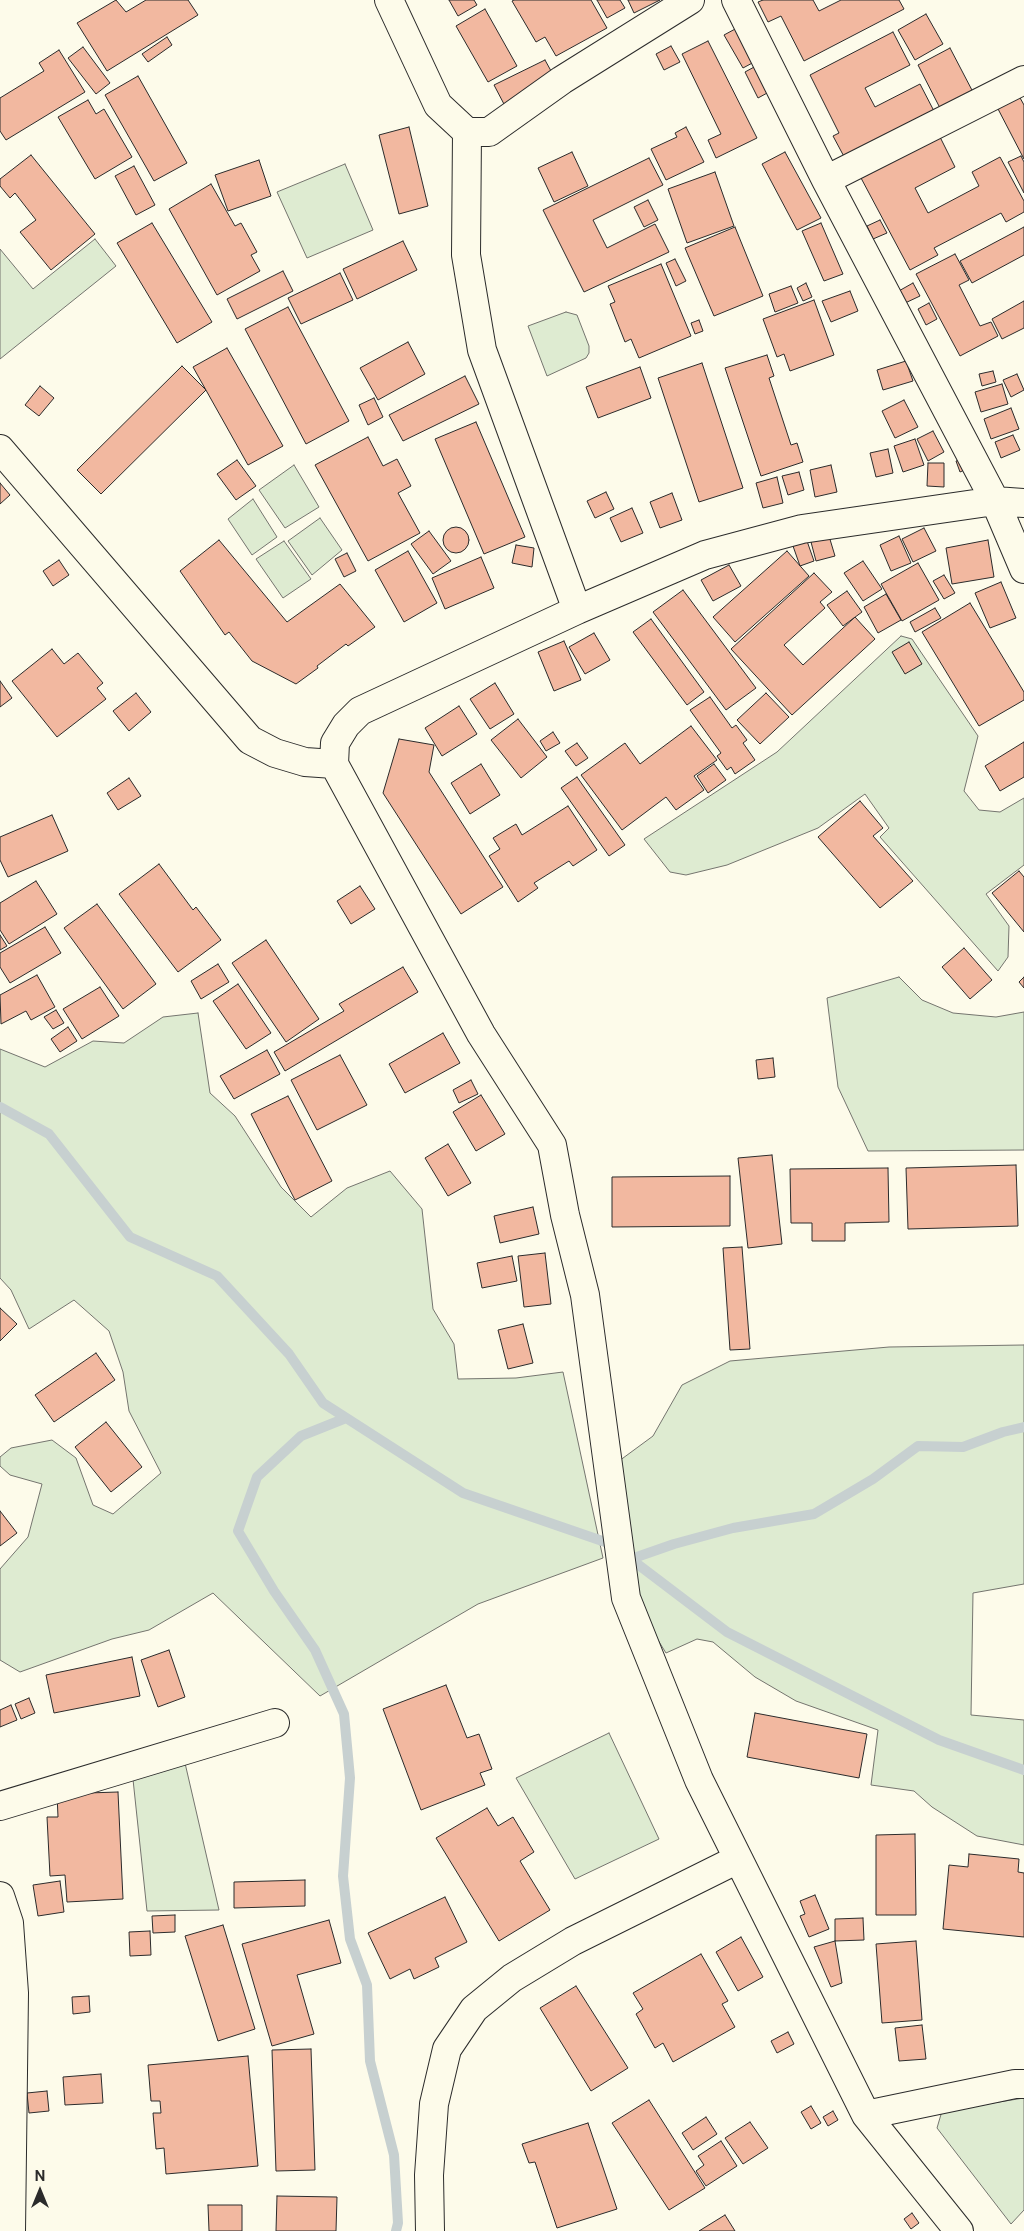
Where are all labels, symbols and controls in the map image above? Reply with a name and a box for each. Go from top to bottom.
north arrow [15,2166,65,2216]
text: N [35,2168,45,2184]

